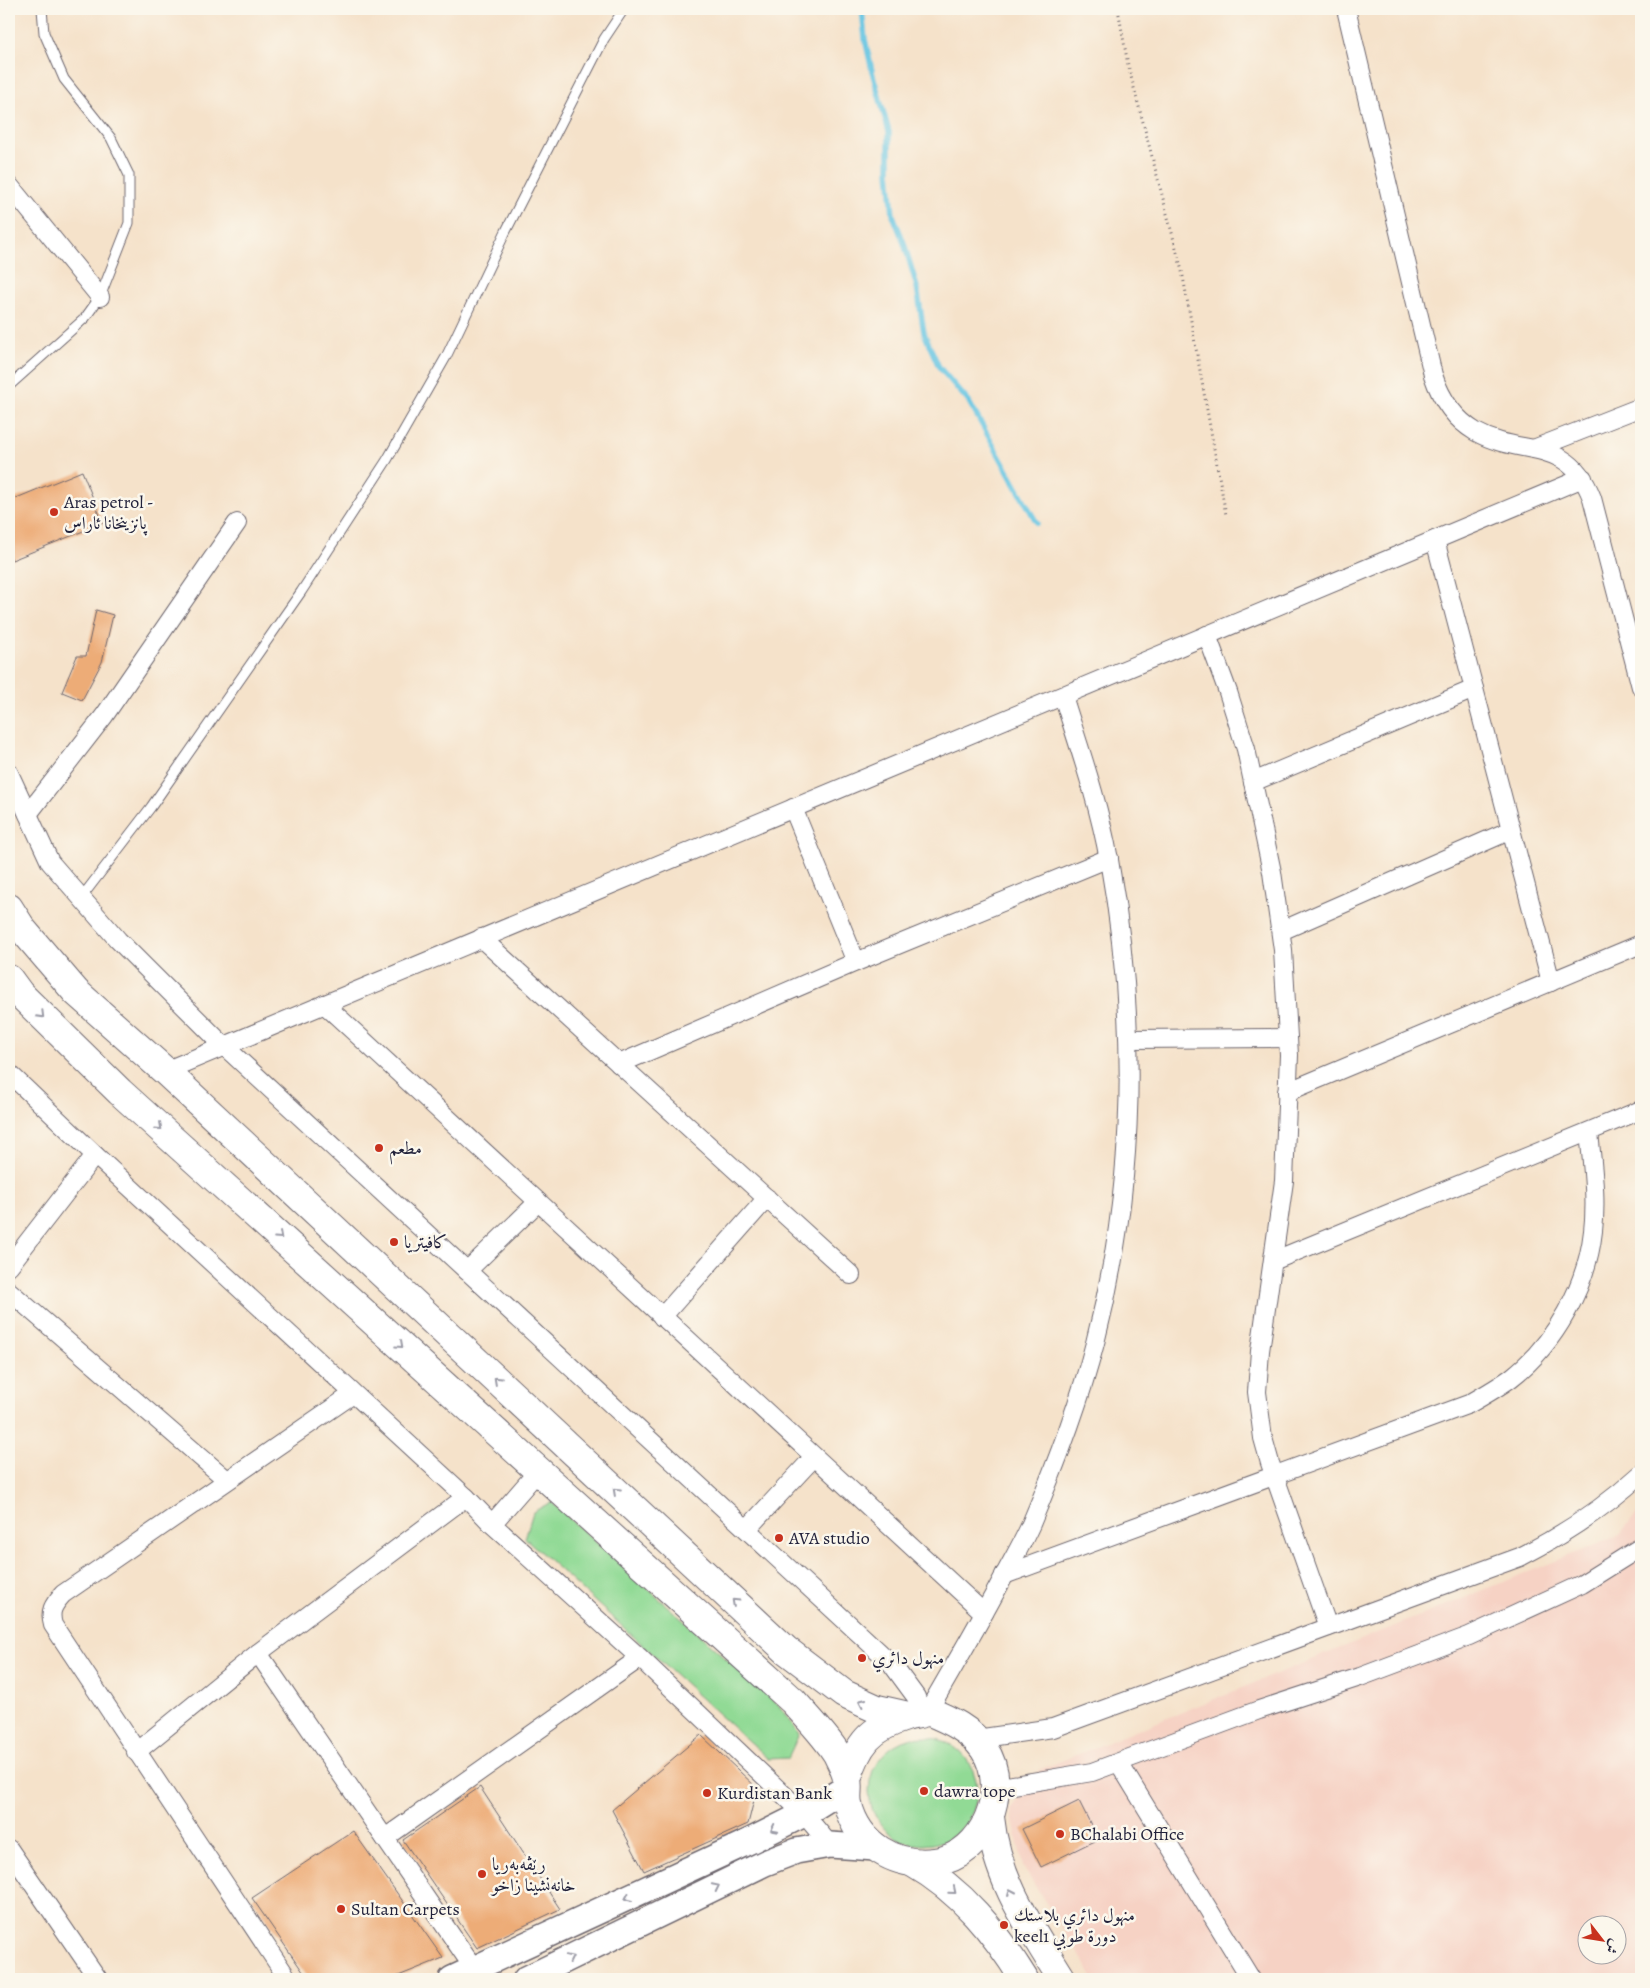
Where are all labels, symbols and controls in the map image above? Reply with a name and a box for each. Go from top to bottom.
place label: Aras petrol - پانزینخانا ئاراس [63,490,154,536]
marker: Aras petrol - پانزینخانا ئاراس [48,506,60,518]
one-way arrow [35,1009,44,1018]
one-way arrow [153,1121,162,1130]
place label: مطعم [389,1136,422,1165]
marker: مطعم [373,1142,385,1154]
one-way arrow [274,1230,283,1239]
place label: كافيتريا [404,1230,447,1254]
marker: كافيتريا [388,1236,400,1248]
one-way arrow [394,1339,403,1348]
one-way arrow [494,1377,503,1386]
one-way arrow [613,1488,622,1497]
place label: AVA studio [788,1526,870,1550]
marker: AVA studio [773,1532,785,1544]
one-way arrow [731,1599,740,1608]
place label: منهول دائري [872,1646,944,1673]
marker: منهول دائري [856,1652,868,1664]
one-way arrow [858,1697,867,1708]
place label: dawra tope [934,1779,1016,1803]
place label: Kurdistan Bank [717,1781,832,1805]
marker: dawra tope [918,1785,930,1797]
marker: Kurdistan Bank [701,1787,713,1799]
place label: BChalabi Office [1070,1822,1184,1846]
one-way arrow [771,1823,780,1833]
marker: BChalabi Office [1054,1828,1066,1840]
place label: رێڤه‌به‌ريا خانه‌نشينا زاخو [490,1852,576,1897]
marker: رێڤه‌به‌ريا خانه‌نشينا زاخو [476,1868,488,1880]
one-way arrow [711,1883,720,1893]
one-way arrow [947,1886,956,1895]
one-way arrow [1007,1888,1018,1897]
one-way arrow [624,1892,633,1903]
place label: Sultan Carpets [351,1897,460,1921]
marker: Sultan Carpets [335,1903,347,1915]
place label: منهول دائري بلاستك keel1 دورة طوبي [1014,1903,1135,1951]
north arrow [1578,1916,1628,1966]
marker: منهول دائري بلاستك keel1 دورة طوبي [998,1919,1010,1931]
text: ش [1601,1936,1624,1957]
one-way arrow [565,1954,574,1964]

